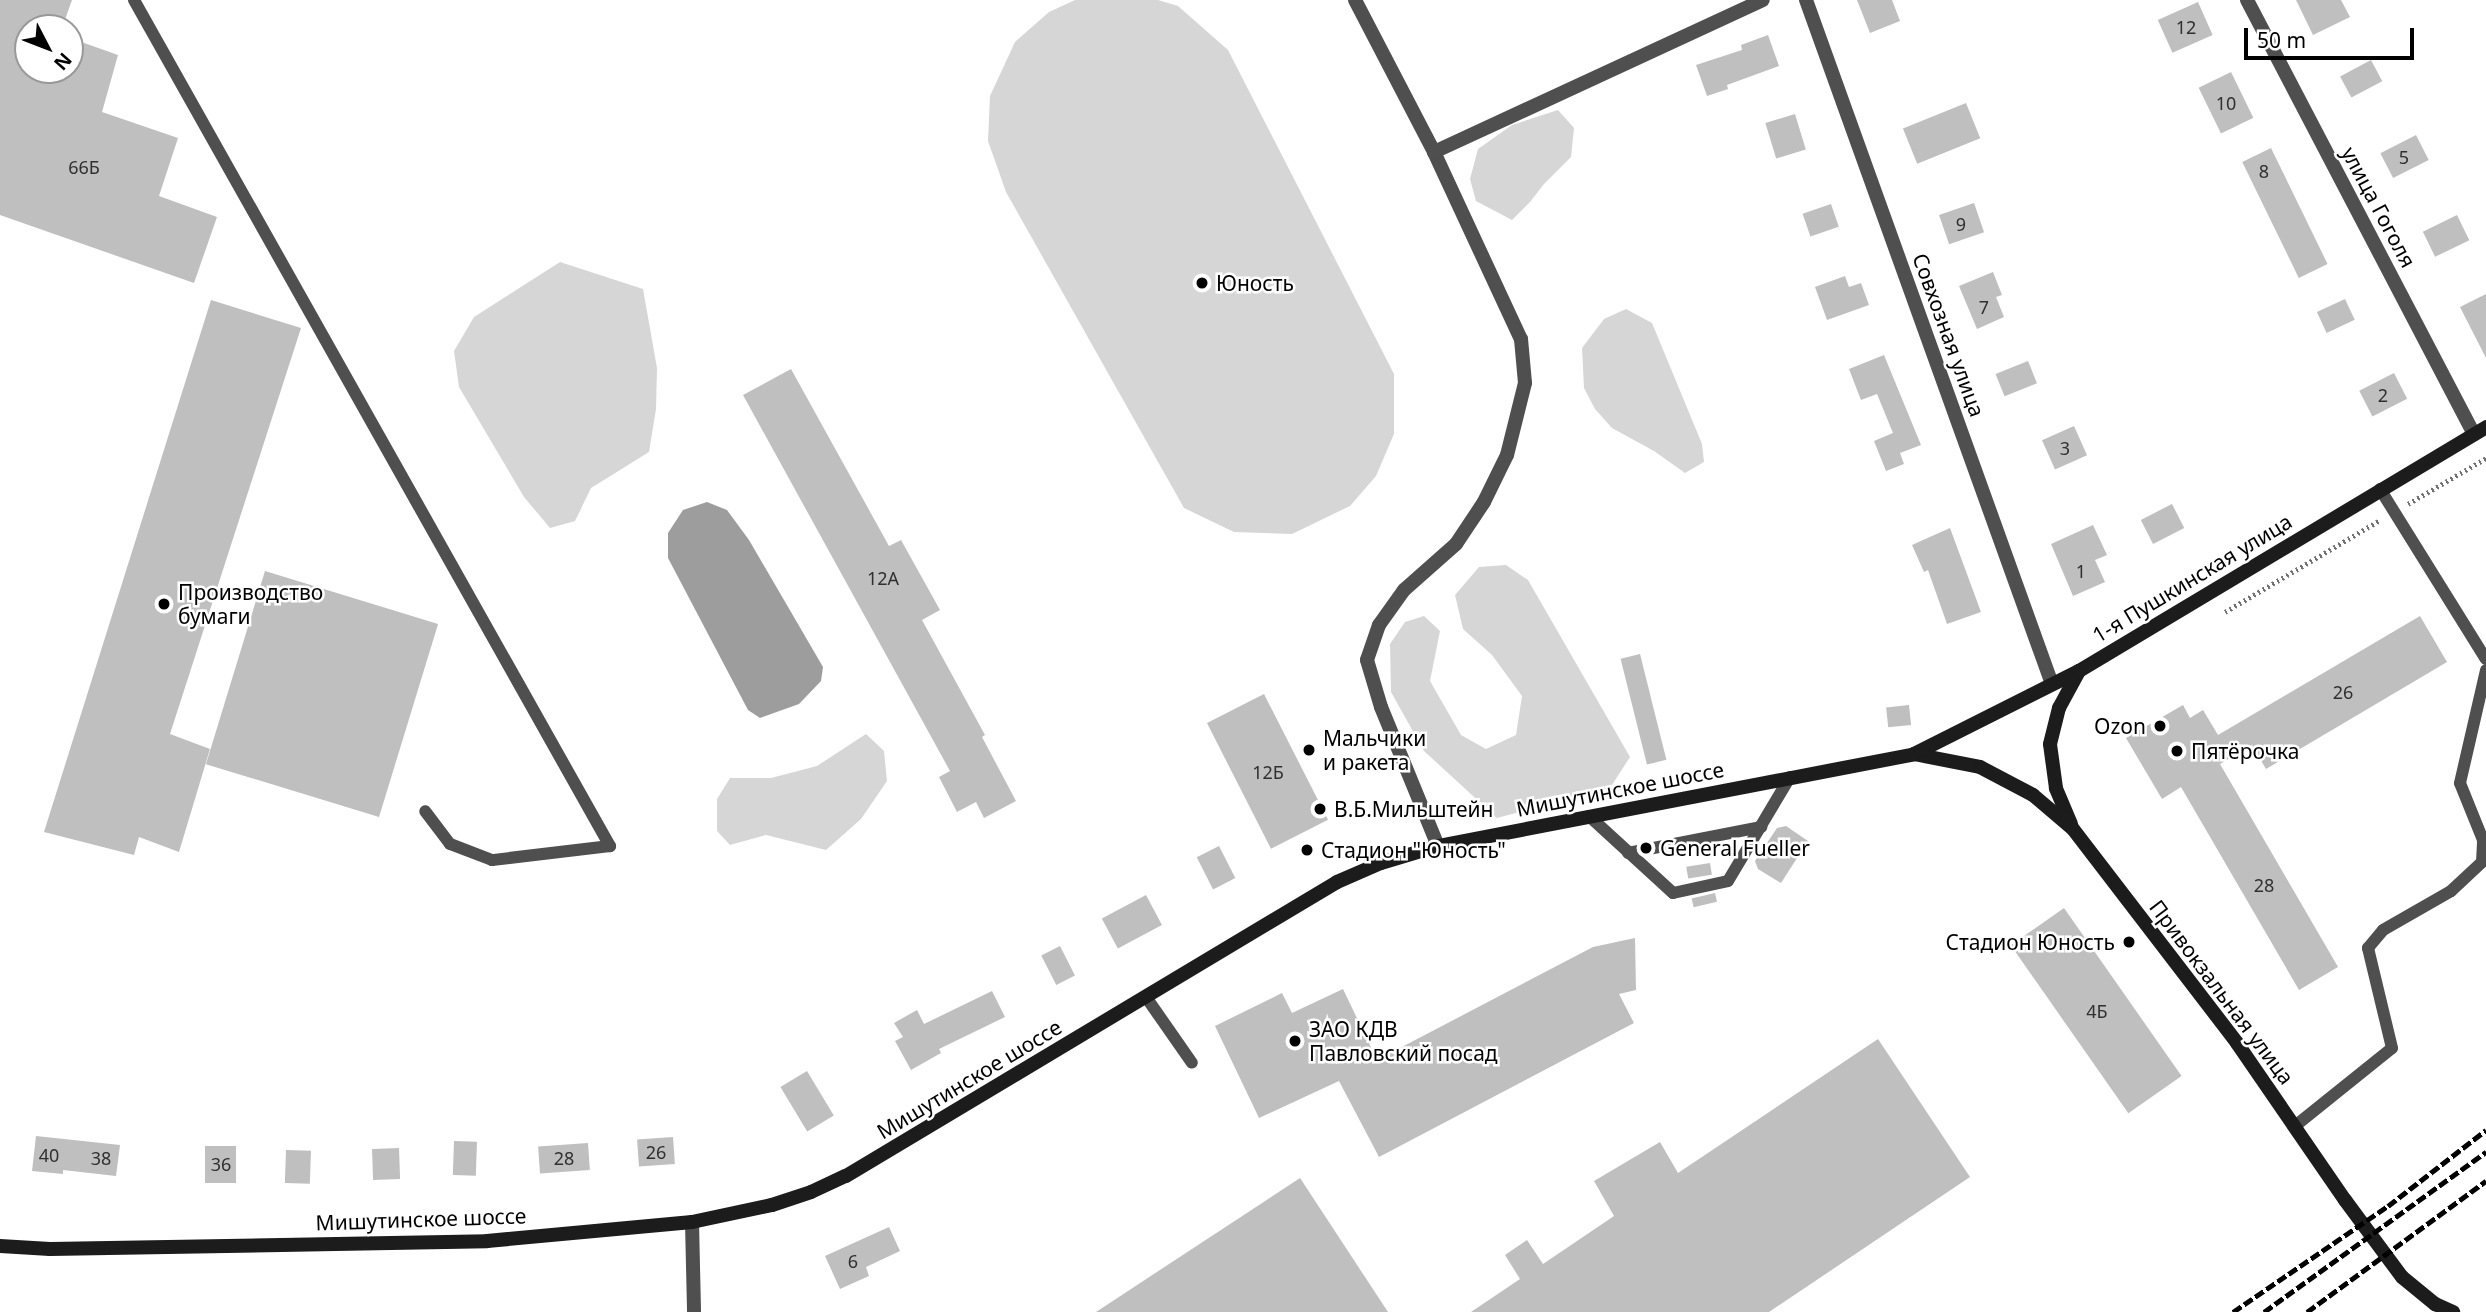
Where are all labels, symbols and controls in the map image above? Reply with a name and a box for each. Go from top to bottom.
north arrow [14,14,84,84]
scale bar [2248,14,2418,58]
house number: 12 [2176,16,2196,38]
text: 50 m [2257,26,2306,54]
text: N [48,47,78,76]
house number: 10 [2216,92,2236,114]
street label: улица Гоголя [2337,142,2421,272]
house number: 5 [2399,146,2409,168]
house number: 66Б [68,156,100,178]
house number: 8 [2259,160,2269,182]
house number: 9 [1956,213,1966,235]
street label: Совхозная улица [1908,250,1990,420]
place label: Юность [1216,270,1294,296]
marker: Юность [1194,275,1210,291]
house number: 7 [1979,296,1989,318]
house number: 2 [2378,384,2388,406]
house number: 3 [2060,437,2070,459]
street label: 1-я Пушкинская улица [2088,508,2296,648]
house number: 1 [2076,560,2086,582]
house number: 12А [867,567,899,589]
place label: Производство бумаги [178,579,323,629]
marker: Производство бумаги [156,596,172,612]
house number: 26 [2333,681,2353,703]
place label: Ozon [2094,713,2146,739]
marker: Ozon [2152,718,2168,734]
place label: Мальчики и ракета [1323,725,1426,775]
place label: Пятёрочка [2191,738,2299,764]
marker: Мальчики и ракета [1301,742,1317,758]
marker: Пятёрочка [2169,743,2185,759]
street label: Мишутинское шоссе [1514,757,1726,821]
house number: 12Б [1252,761,1284,783]
place label: В.Б.Мильштейн [1334,796,1493,822]
marker: В.Б.Мильштейн [1312,801,1328,817]
place label: General Fueller [1660,835,1810,861]
place label: Стадион "Юность" [1321,837,1506,863]
marker: General Fueller [1638,840,1654,856]
marker: Стадион "Юность" [1299,842,1315,858]
house number: 28 [2254,874,2274,896]
street label: Привокзальная улица [2145,895,2299,1089]
place label: Стадион Юность [1946,929,2115,955]
marker: Стадион Юность [2121,934,2137,950]
house number: 4Б [2086,1000,2108,1022]
street label: Мишутинское шоссе [872,1014,1066,1144]
place label: ЗАО КДВ Павловский посад [1309,1016,1498,1066]
marker: ЗАО КДВ Павловский посад [1287,1033,1303,1049]
house number: 26 [646,1141,666,1163]
house number: 40 [39,1144,59,1166]
house number: 38 [91,1147,111,1169]
house number: 28 [554,1147,574,1169]
house number: 36 [211,1153,231,1175]
street label: Мишутинское шоссе [315,1203,527,1235]
house number: 6 [848,1250,858,1272]

